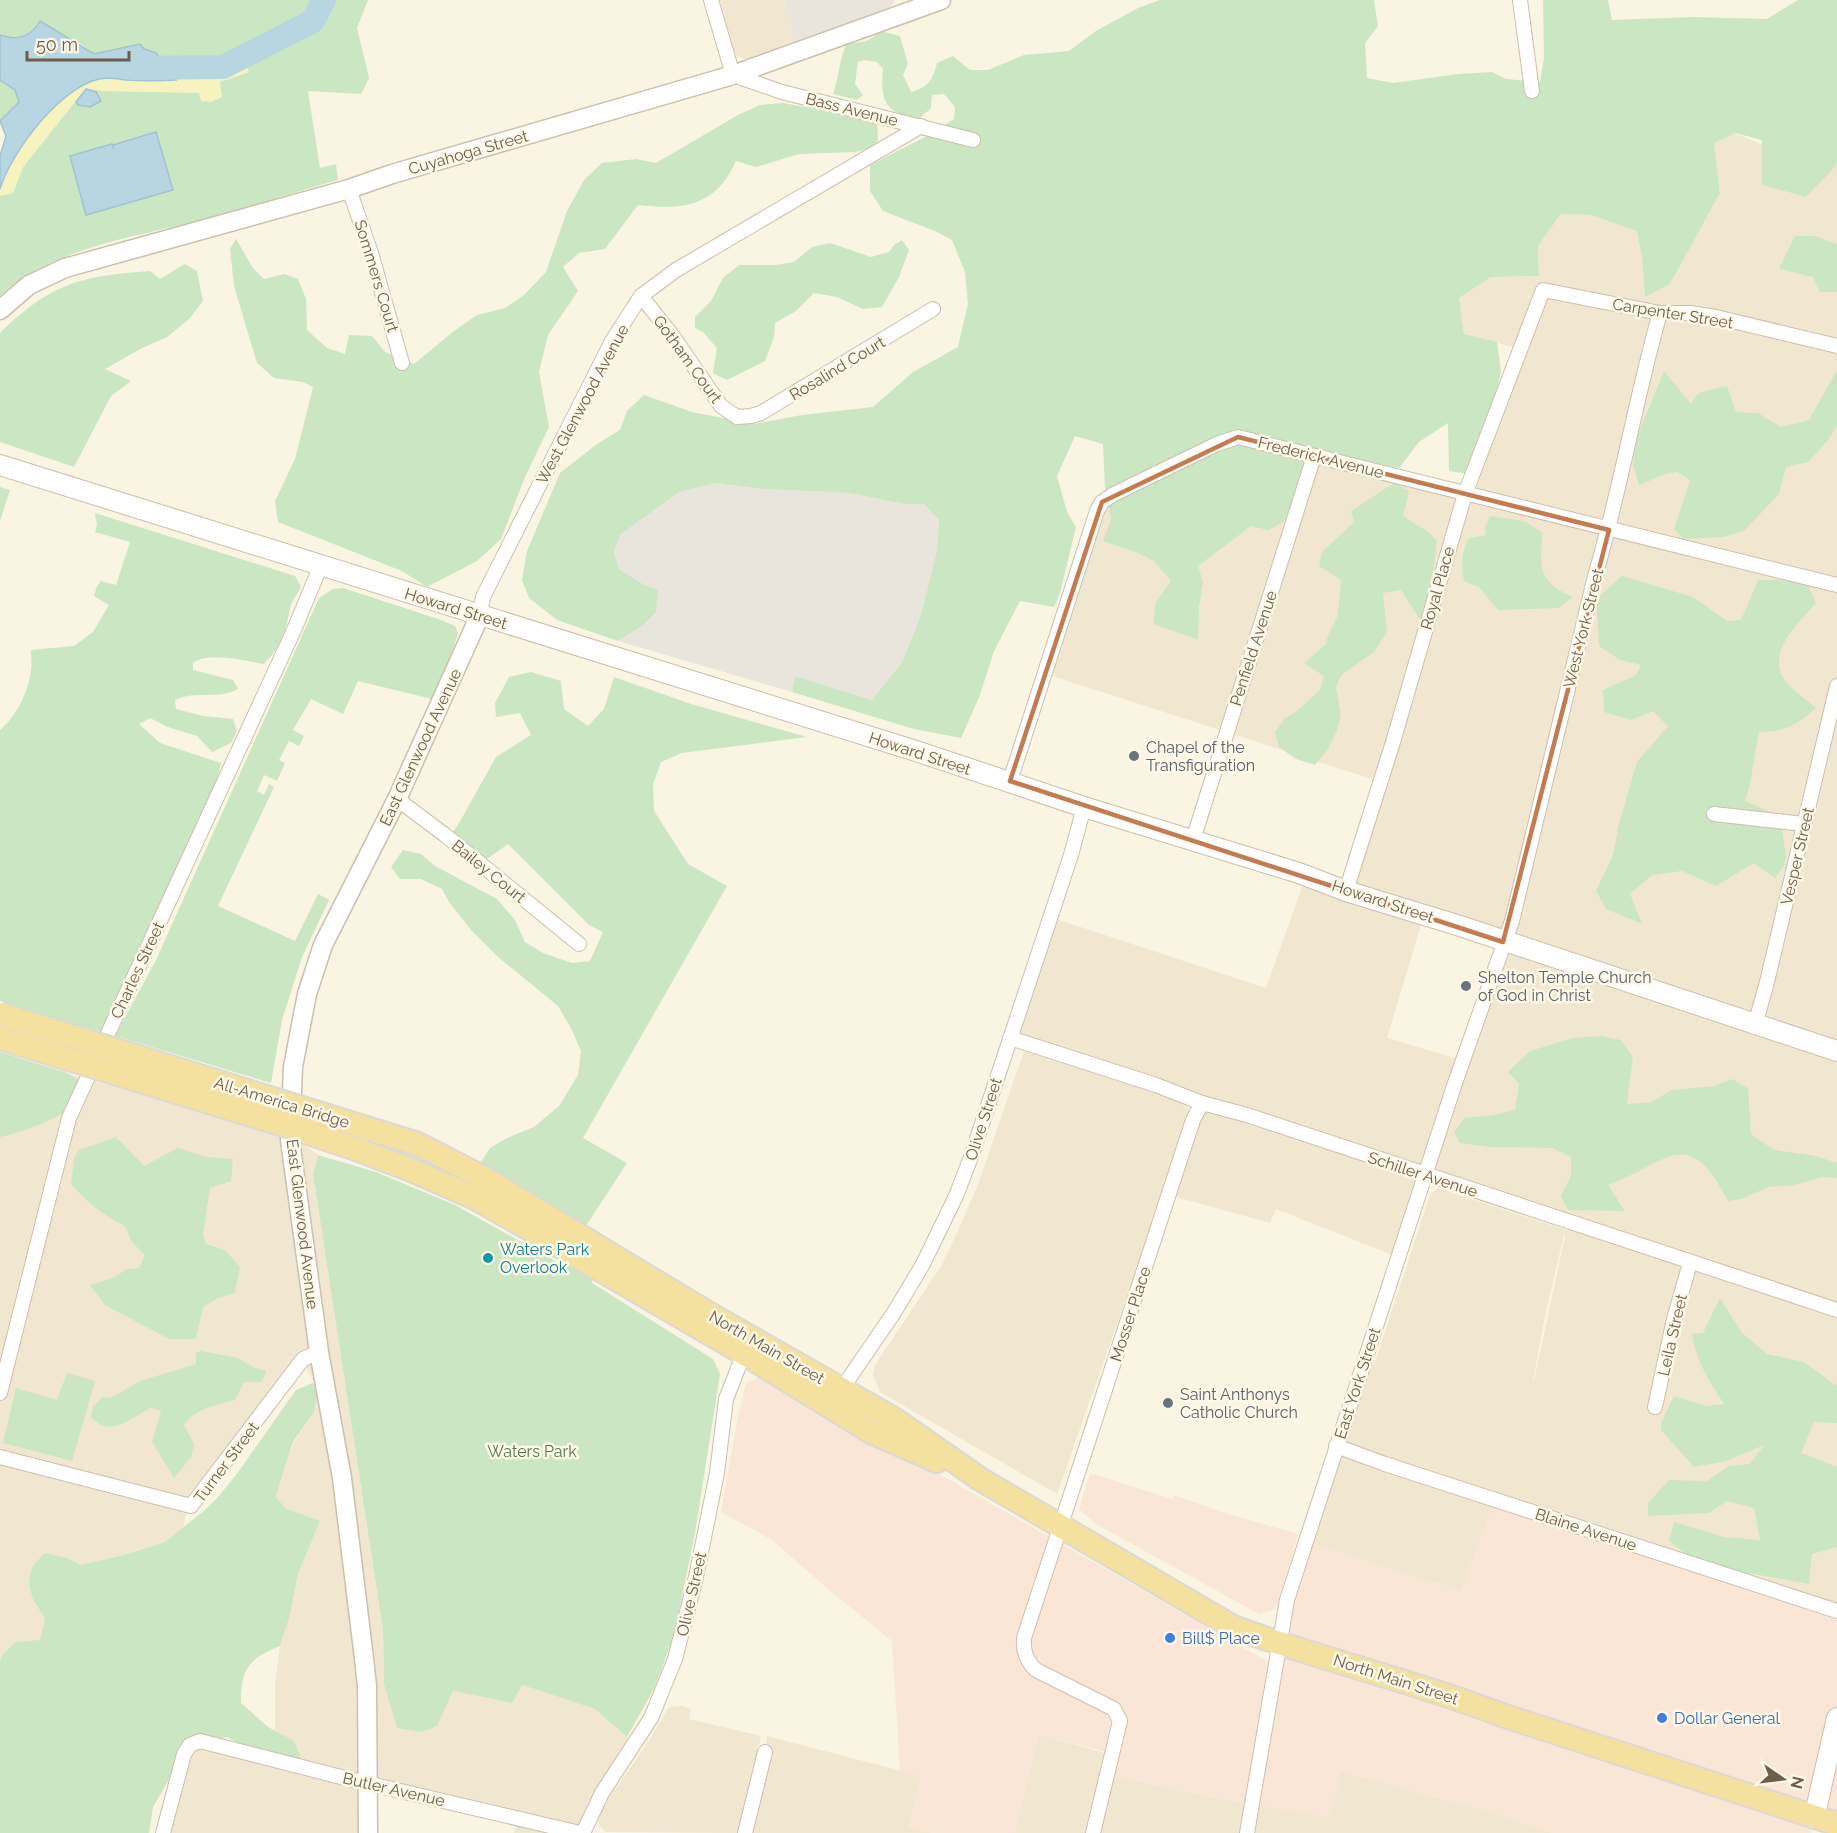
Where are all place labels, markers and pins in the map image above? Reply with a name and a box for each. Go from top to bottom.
place label: Chapel of the Transfiguration [1146,738,1255,775]
marker: Chapel of the Transfiguration [1127,749,1141,763]
place label: Shelton Temple Church of God in Christ [1478,968,1652,1005]
marker: Shelton Temple Church of God in Christ [1459,979,1473,993]
place label: Waters Park Overlook [500,1240,590,1277]
marker: Waters Park Overlook [481,1251,495,1265]
place label: Saint Anthonys Catholic Church [1180,1385,1298,1422]
marker: Saint Anthonys Catholic Church [1161,1396,1175,1410]
place label: Bill$ Place [1182,1629,1260,1648]
marker: Bill$ Place [1163,1631,1177,1645]
place label: Dollar General [1674,1709,1781,1728]
marker: Dollar General [1655,1711,1669,1725]

